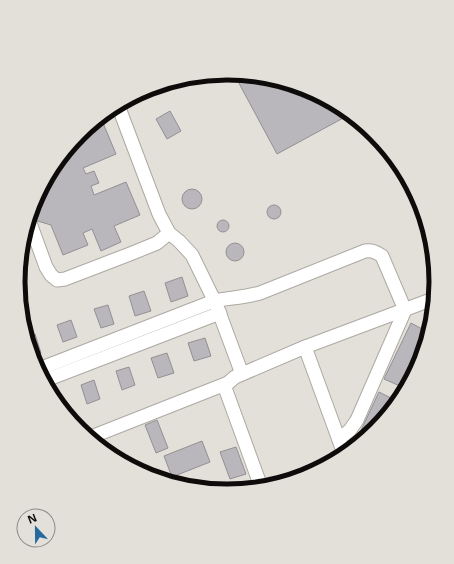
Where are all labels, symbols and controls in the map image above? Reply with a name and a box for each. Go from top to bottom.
north arrow [16,508,56,548]
text: N [25,510,39,527]

